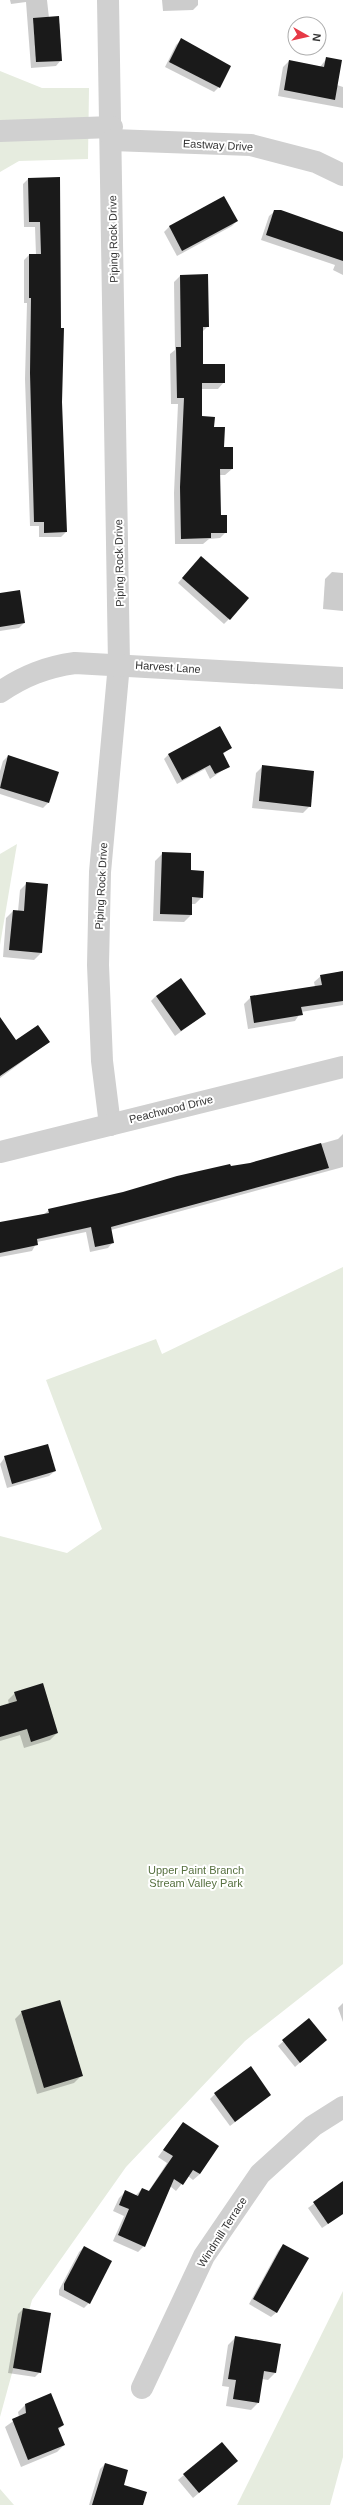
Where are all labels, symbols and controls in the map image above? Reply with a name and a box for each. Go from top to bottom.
north arrow [287,16,327,56]
text: N [310,33,323,42]
street label: Eastway Drive [183,137,253,153]
street label: Piping Rock Drive [106,195,120,283]
street label: Piping Rock Drive [112,519,126,607]
street label: Harvest Lane [135,659,201,675]
street label: Piping Rock Drive [93,842,109,930]
street label: Peachwood Drive [128,1093,214,1125]
park label: Upper Paint Branch Stream Valley Park [148,1864,244,1889]
street label: Windmill Terrace [195,2195,249,2269]

